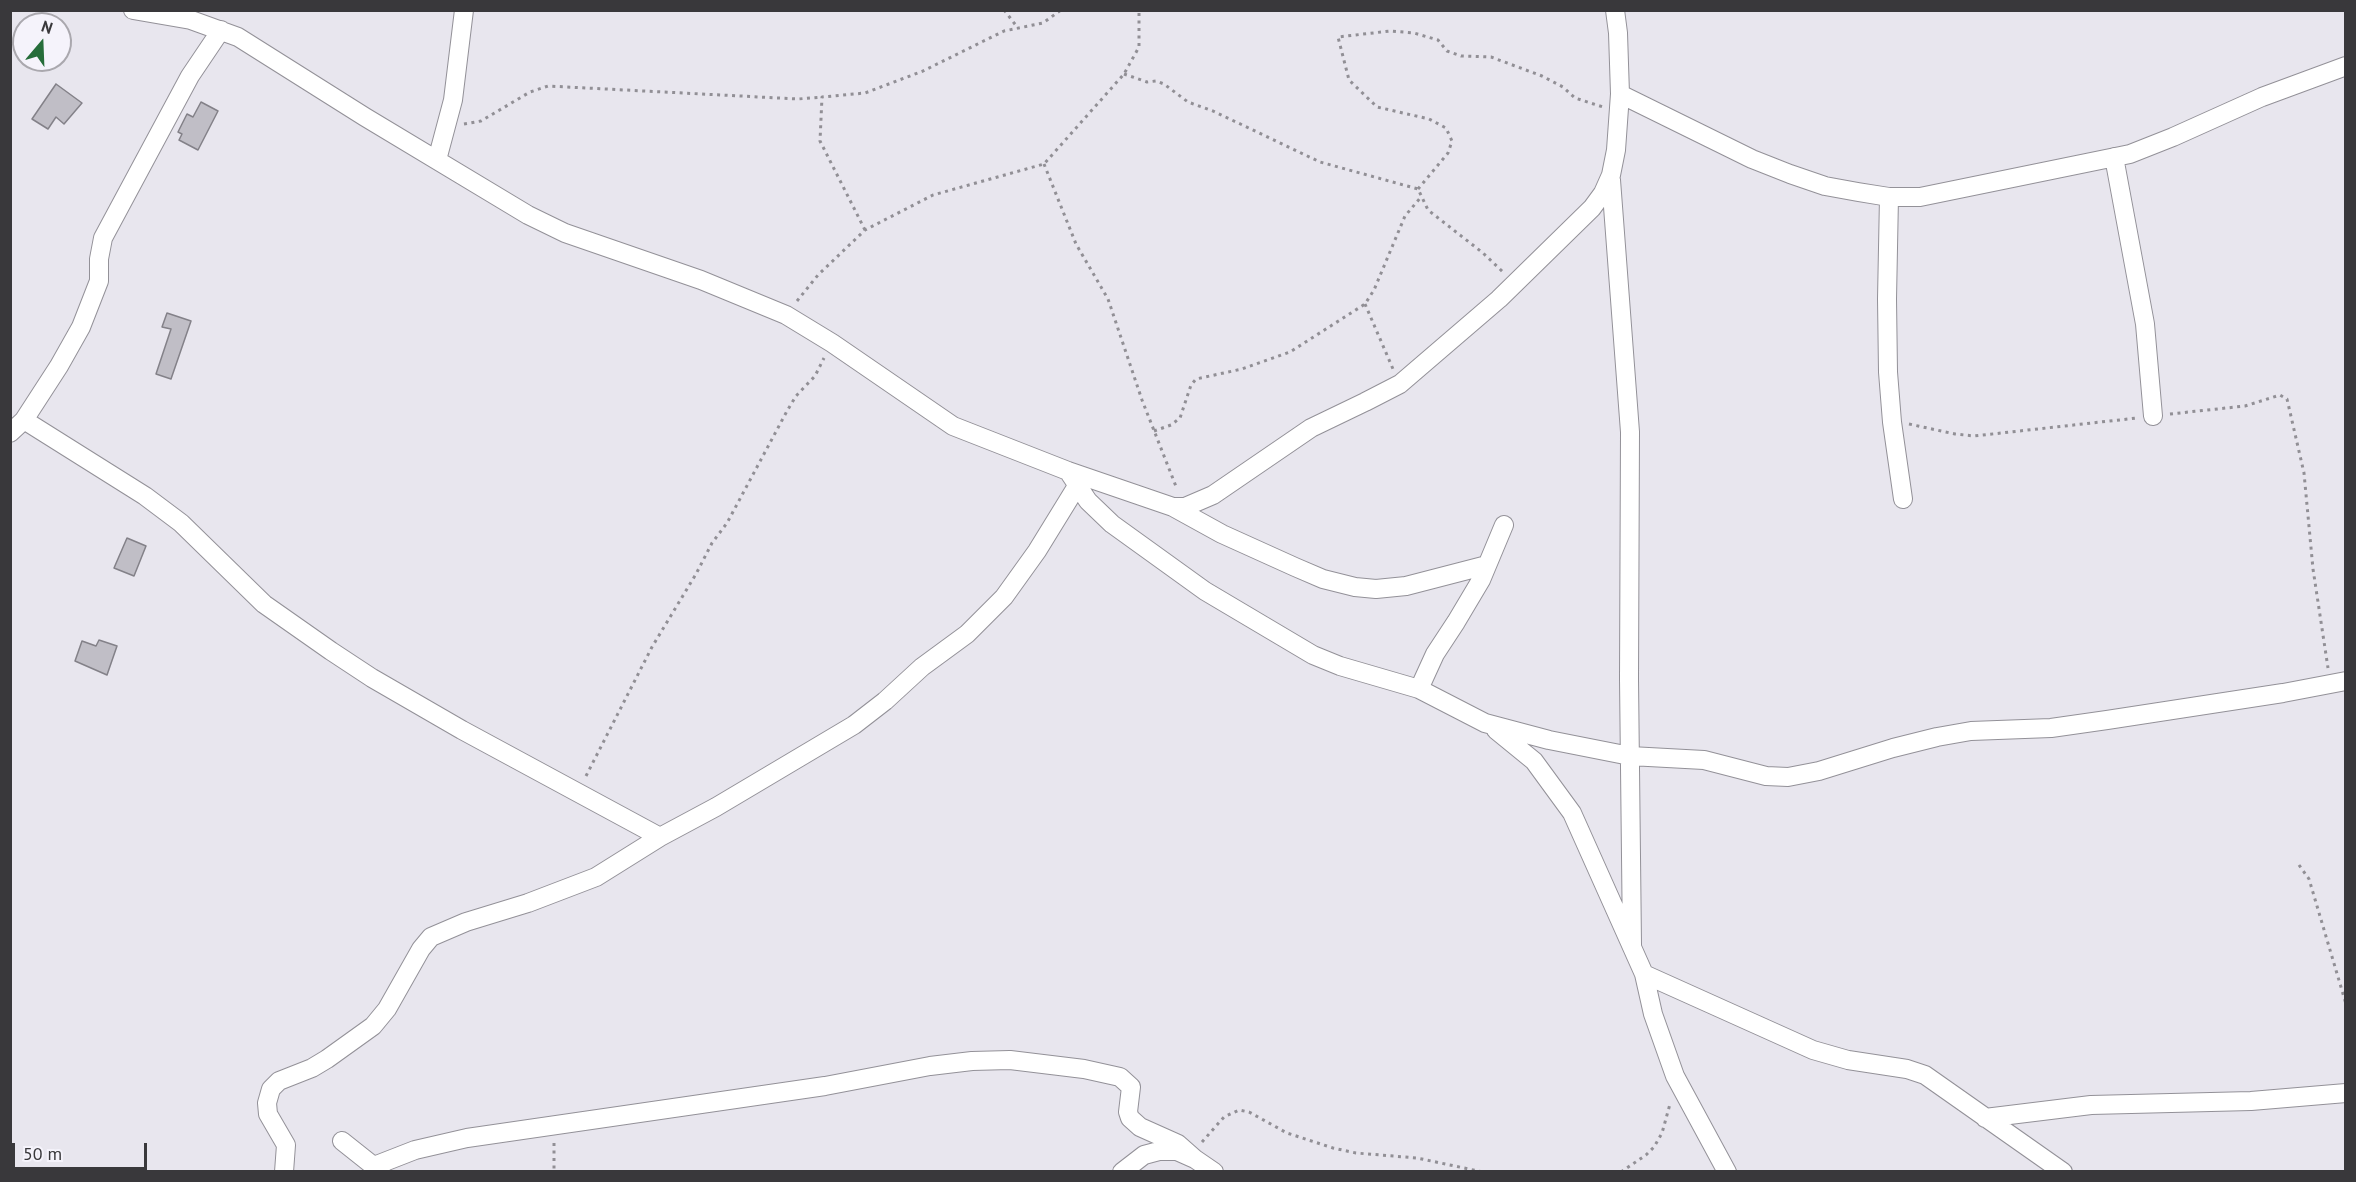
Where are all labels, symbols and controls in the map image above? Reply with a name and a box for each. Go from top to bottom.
north arrow [12,12,72,72]
text: N [39,16,55,38]
scale bar [15,1131,150,1169]
text: 50 m [23,1142,62,1165]

